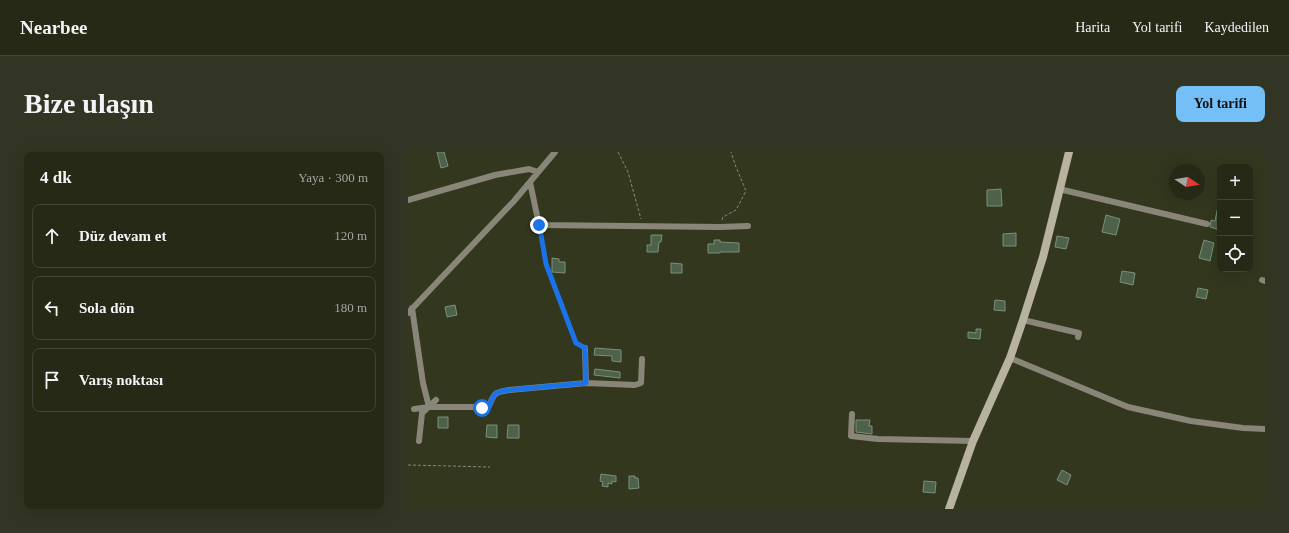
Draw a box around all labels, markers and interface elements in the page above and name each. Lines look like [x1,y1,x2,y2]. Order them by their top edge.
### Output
text: Nearbee [20,17,88,38]
text: Harita [1075,20,1110,35]
text: Yol tarifi [1132,20,1182,35]
text: Kaydedilen [1204,20,1269,35]
button: Yol tarifi [1176,86,1265,122]
text: Bize ulaşın [24,88,154,119]
north arrow [1169,164,1205,200]
map controls [1217,164,1253,272]
button: + [1217,164,1253,200]
text: 4 dk [40,168,72,187]
text: Yaya · 300 m [298,170,368,185]
button: − [1217,200,1253,236]
route end [530,216,548,234]
icon: ahead [41,225,63,247]
text: Düz devam et [79,228,166,244]
text: 120 m [334,228,367,243]
button: locate [1217,236,1253,272]
icon: left [41,297,63,319]
text: Sola dön [79,300,134,316]
text: 180 m [334,300,367,315]
icon: arrive [41,369,63,391]
text: Varış noktası [79,372,163,388]
route start [473,399,491,417]

